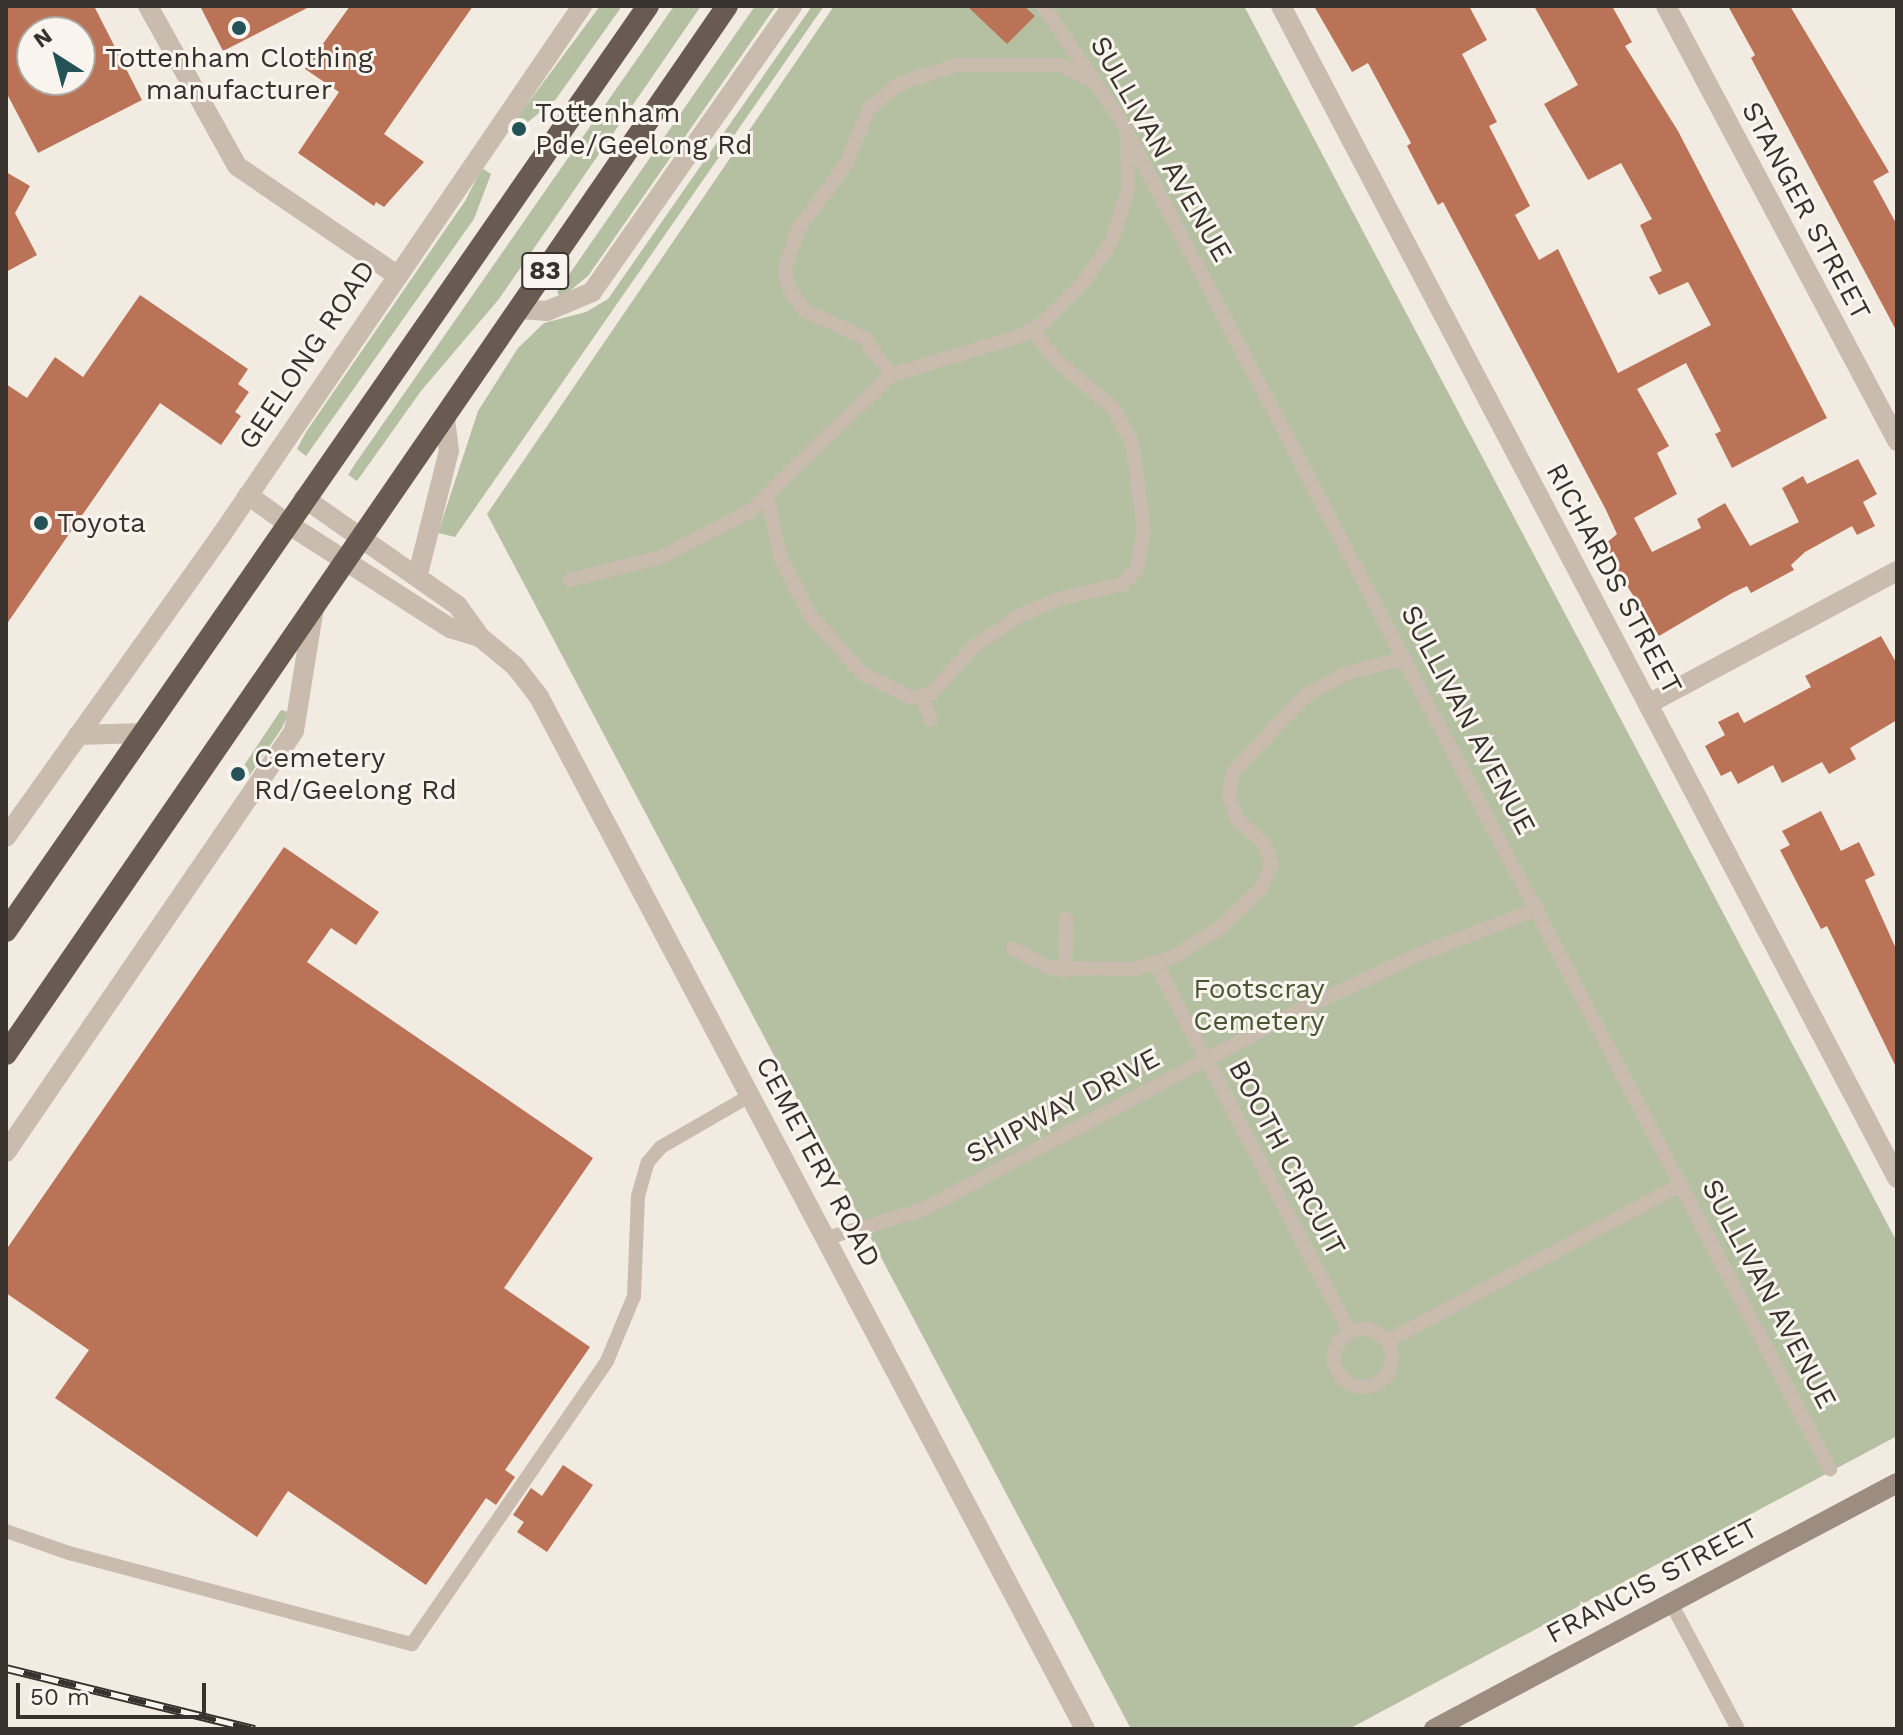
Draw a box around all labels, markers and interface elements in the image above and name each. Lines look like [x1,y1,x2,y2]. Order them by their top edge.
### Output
north arrow [16,16,96,96]
marker: Tottenham Clothing manufacturer [230,19,248,37]
text: N [29,23,57,53]
street label: SULLIVAN AVENUE [1083,30,1239,268]
place label: Tottenham Clothing manufacturer [105,41,373,107]
place label: Tottenham Pde/Geelong Rd [535,96,753,162]
street label: STANGER STREET [1734,96,1878,326]
marker: Tottenham Pde/Geelong Rd [510,120,528,138]
road number: 83 [521,249,569,293]
street label: GEELONG ROAD [231,254,383,456]
street label: RICHARDS STREET [1539,458,1689,700]
place label: Toyota [57,506,146,540]
marker: Toyota [32,514,50,532]
street label: SULLIVAN AVENUE [1393,599,1543,841]
place label: Cemetery Rd/Geelong Rd [254,741,457,807]
marker: Cemetery Rd/Geelong Rd [229,765,247,783]
park label: Footscray Cemetery [1193,972,1325,1038]
street label: SHIPWAY DRIVE [960,1041,1166,1171]
street label: CEMETERY ROAD [748,1051,888,1273]
street label: BOOTH CIRCUIT [1221,1054,1353,1262]
street label: SULLIVAN AVENUE [1694,1173,1844,1415]
street label: FRANCIS STREET [1540,1511,1764,1651]
scale bar [20,1667,210,1717]
text: 50 m [30,1683,90,1711]

